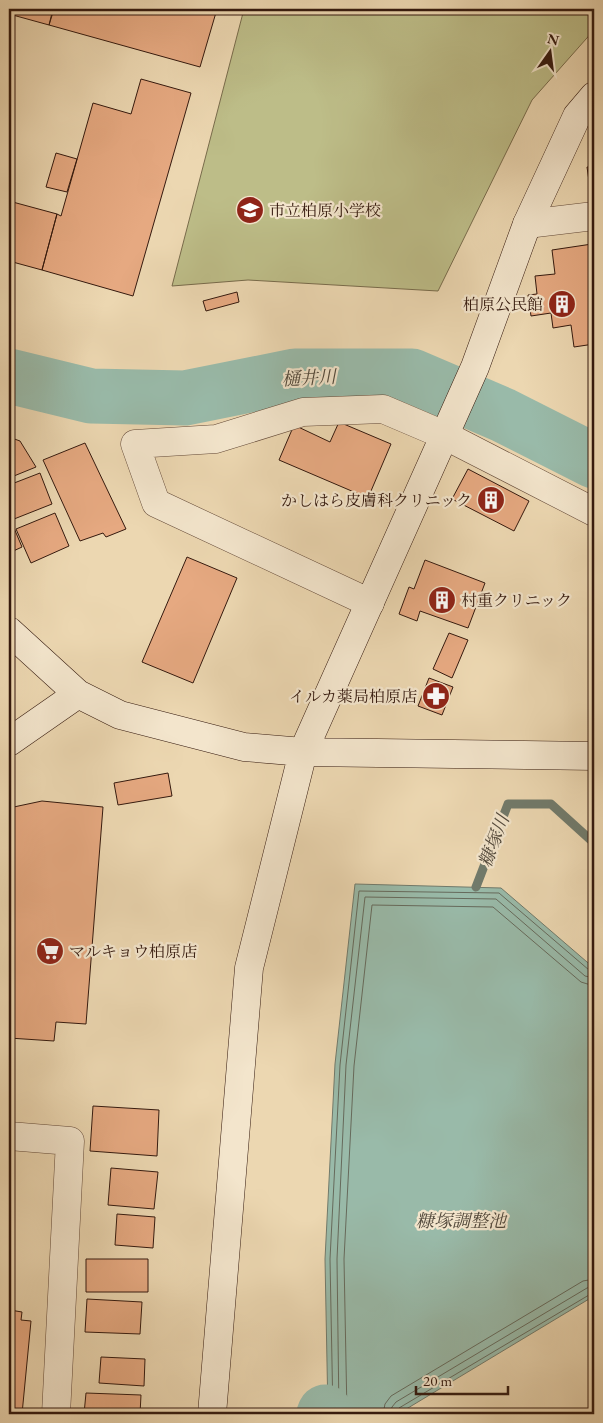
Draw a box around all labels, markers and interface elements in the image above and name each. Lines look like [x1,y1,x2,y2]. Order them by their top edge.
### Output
north arrow [526,28,576,78]
text: N [545,29,561,50]
school or university icon: 市立柏原小学校 [235,195,265,225]
place label: 市立柏原小学校 [269,200,381,221]
building icon: 柏原公民館 [547,289,577,319]
place label: 柏原公民館 [463,294,543,315]
water label: 樋井川 [281,364,339,390]
building icon: かしはら皮膚科クリニック [476,485,506,515]
place label: かしはら皮膚科クリニック [281,490,472,511]
building icon: 村重クリニック [427,585,457,615]
place label: 村重クリニック [461,590,572,611]
pharmacy icon: イルカ薬局柏原店 [421,681,451,711]
place label: イルカ薬局柏原店 [289,686,417,707]
water label: 糠塚川 [473,810,515,870]
supermarket icon: マルキョウ柏原店 [35,936,65,966]
place label: マルキョウ柏原店 [69,941,197,962]
water label: 糠塚調整池 [416,1209,508,1232]
scale bar [416,1363,508,1395]
text: 20 m [423,1371,452,1390]

